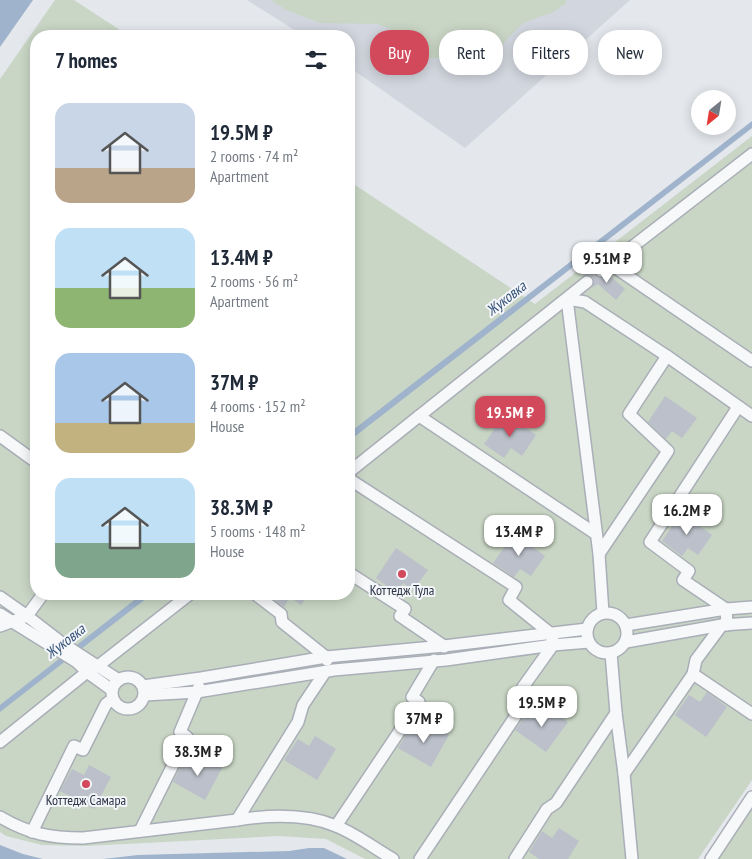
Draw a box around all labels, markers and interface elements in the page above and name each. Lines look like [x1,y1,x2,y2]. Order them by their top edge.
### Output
chip: Buy [370,30,429,75]
chip: Rent [439,30,503,75]
chip: Filters [513,30,588,75]
chip: New [598,30,662,75]
icon: filters [302,46,330,74]
text: 7 homes [55,47,117,74]
north arrow [691,90,736,135]
map controls [691,90,736,135]
text: 19.5M ₽ [210,119,273,146]
icon: home [95,123,155,183]
text: 2 rooms · 74 m² [210,146,298,166]
text: Apartment [210,166,269,186]
pin: 9.51M ₽ [561,242,653,284]
text: 13.4M ₽ [210,244,273,271]
icon: home [95,248,155,308]
text: 9.51M ₽ [583,248,631,268]
text: 2 rooms · 56 m² [210,271,298,291]
water label: Жуковка [481,276,531,320]
text: Apartment [210,291,269,311]
text: 37M ₽ [210,369,258,396]
icon: home [95,373,155,433]
text: 4 rooms · 152 m² [210,396,306,416]
pin: 19.5M ₽ [464,396,556,438]
text: 19.5M ₽ [486,402,534,422]
text: House [210,416,244,436]
text: 38.3M ₽ [210,494,273,521]
pin: 16.2M ₽ [641,494,733,536]
icon: home [95,498,155,558]
text: 16.2M ₽ [663,500,711,520]
pin: 13.4M ₽ [473,514,565,557]
text: 5 rooms · 148 m² [210,521,306,541]
text: 13.4M ₽ [495,521,543,541]
text: House [210,541,244,561]
marker: Коттедж Тула [396,568,408,580]
place label: Коттедж Тула [370,581,434,599]
water label: Жуковка [40,619,90,663]
pin: 19.5M ₽ [496,686,588,728]
text: 19.5M ₽ [518,692,566,712]
pin: 37M ₽ [389,702,459,744]
text: 37M ₽ [406,708,442,728]
pin: 38.3M ₽ [152,734,244,777]
text: 38.3M ₽ [174,741,222,761]
marker: Коттедж Самара [80,778,92,790]
place label: Коттедж Самара [46,791,126,809]

